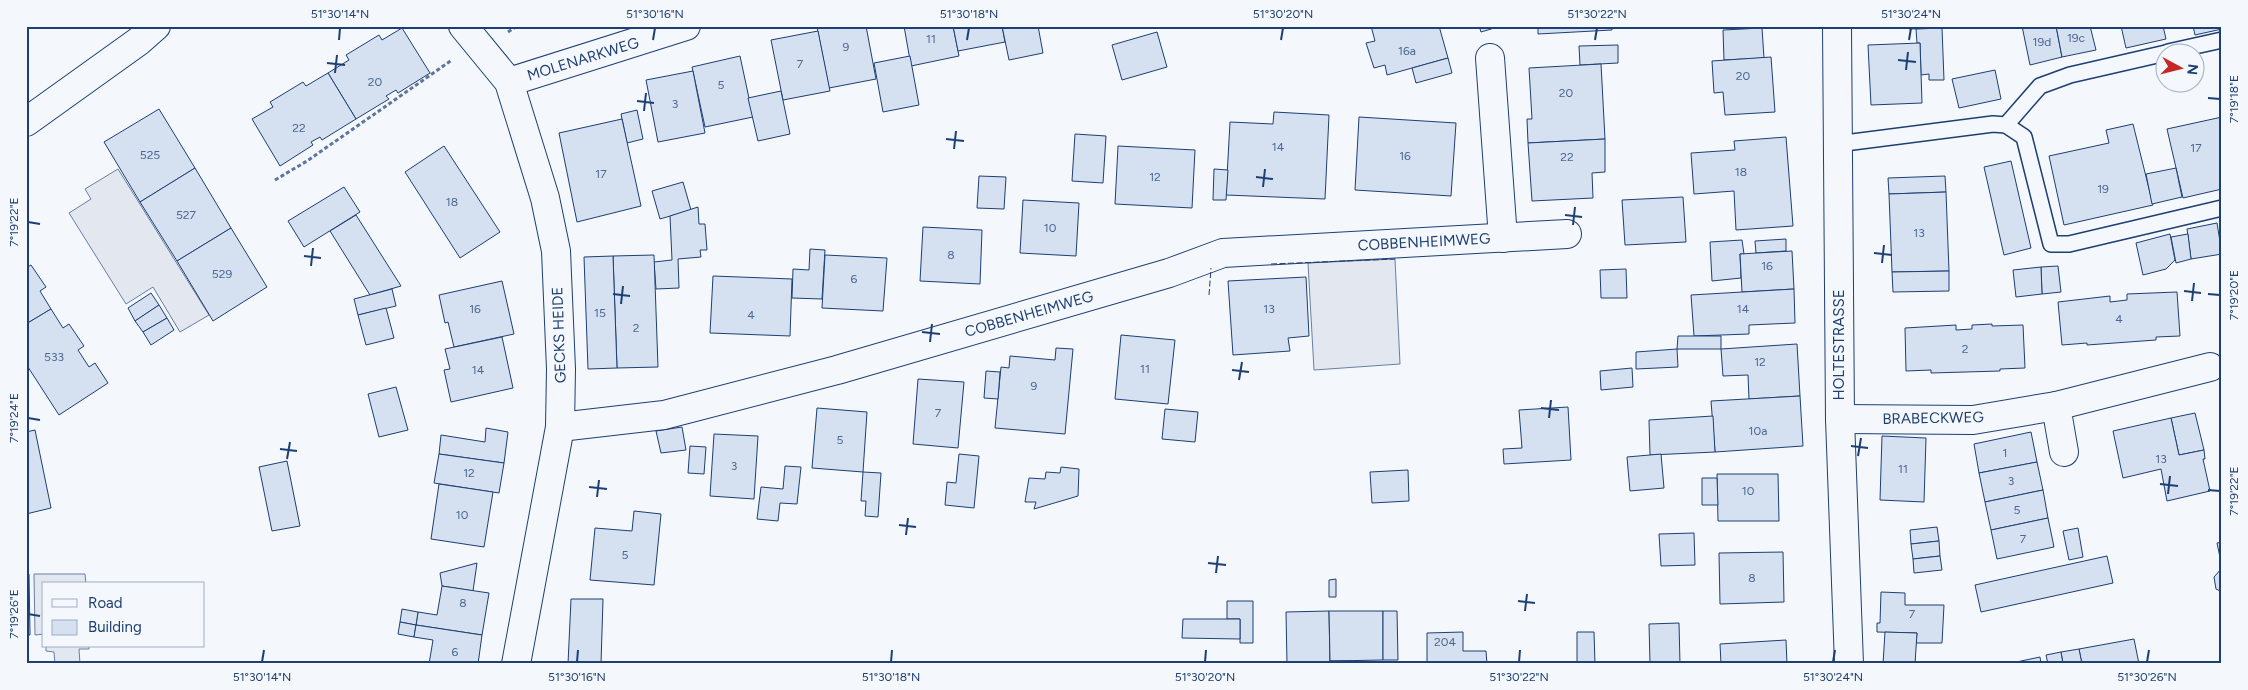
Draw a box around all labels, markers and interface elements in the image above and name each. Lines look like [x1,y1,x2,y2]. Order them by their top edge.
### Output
text: 51°30'14"N [311,7,369,21]
text: 51°30'16"N [626,7,684,21]
text: 51°30'18"N [940,7,998,21]
text: 51°30'20"N [1253,7,1313,21]
text: 51°30'22"N [1567,7,1627,21]
text: 51°30'24"N [1881,7,1941,21]
house number: 19c [2067,31,2086,45]
house number: 11 [926,32,936,46]
street label: MOLENARKWEG [525,33,641,85]
house number: 19d [2033,35,2051,49]
house number: 9 [843,40,850,54]
north arrow [2156,42,2206,92]
house number: 16a [1398,44,1416,58]
house number: 7 [797,57,804,71]
text: N [2183,63,2202,76]
house number: 20 [1736,69,1751,83]
house number: 20 [368,75,383,89]
text: 7°19'18"E [2227,75,2241,123]
house number: 5 [718,78,725,92]
house number: 20 [1559,86,1574,100]
house number: 3 [672,97,678,111]
house number: 22 [292,121,306,135]
house number: 14 [1272,140,1285,154]
house number: 17 [2190,141,2202,155]
house number: 525 [140,148,160,162]
house number: 16 [1399,149,1411,163]
house number: 22 [1560,150,1574,164]
house number: 18 [1735,165,1747,179]
house number: 17 [595,167,607,181]
house number: 12 [1149,170,1161,184]
house number: 19 [2097,182,2109,196]
house number: 18 [446,195,458,209]
text: 7°19'22"E [7,197,21,247]
house number: 527 [176,208,197,222]
house number: 10 [1044,221,1057,235]
house number: 13 [1913,226,1925,240]
street label: COBBENHEIMWEG [1357,230,1491,254]
house number: 8 [947,248,955,262]
house number: 16 [1761,259,1773,273]
house number: 529 [212,267,232,281]
text: 7°19'20"E [2227,270,2241,320]
house number: 6 [851,272,858,286]
street label: GECKS HEIDE [548,286,570,384]
street label: COBBENHEIMWEG [963,287,1095,341]
street label: HOLTESTRASSE [1830,289,1848,401]
house number: 16 [469,302,481,316]
house number: 13 [1263,302,1275,316]
house number: 14 [1737,302,1750,316]
house number: 15 [594,306,606,320]
house number: 4 [747,308,755,322]
house number: 4 [2115,312,2123,326]
house number: 2 [633,321,639,335]
house number: 2 [1962,342,1968,356]
house number: 533 [44,350,64,364]
house number: 12 [1754,355,1766,369]
house number: 11 [1140,362,1150,376]
house number: 14 [472,363,485,377]
house number: 9 [1031,379,1038,393]
text: 7°19'24"E [7,393,21,443]
house number: 7 [935,406,942,420]
street label: BRABECKWEG [1882,408,1984,428]
house number: 10a [1749,424,1767,438]
house number: 5 [837,433,844,447]
house number: 1 [2003,446,2007,460]
house number: 13 [2155,452,2167,466]
house number: 3 [731,459,737,473]
house number: 11 [1898,462,1908,476]
house number: 12 [463,466,475,480]
text: 7°19'22"E [2227,466,2241,516]
house number: 3 [2008,474,2014,488]
house number: 10 [1742,484,1755,498]
house number: 5 [2014,503,2021,517]
house number: 10 [456,508,469,522]
house number: 7 [2020,532,2027,546]
house number: 5 [622,548,629,562]
house number: 8 [1748,571,1756,585]
legend [42,582,205,648]
text: 7°19'26"E [7,589,21,639]
text: Road [88,594,123,612]
house number: 8 [459,596,467,610]
house number: 7 [1909,607,1916,621]
text: Building [88,618,142,636]
house number: 204 [1434,635,1456,649]
house number: 6 [452,645,459,659]
text: 51°30'14"N [233,670,291,684]
text: 51°30'16"N [548,670,606,684]
text: 51°30'18"N [862,670,920,684]
text: 51°30'20"N [1175,670,1235,684]
text: 51°30'22"N [1489,670,1549,684]
text: 51°30'24"N [1803,670,1863,684]
text: 51°30'26"N [2117,670,2177,684]

